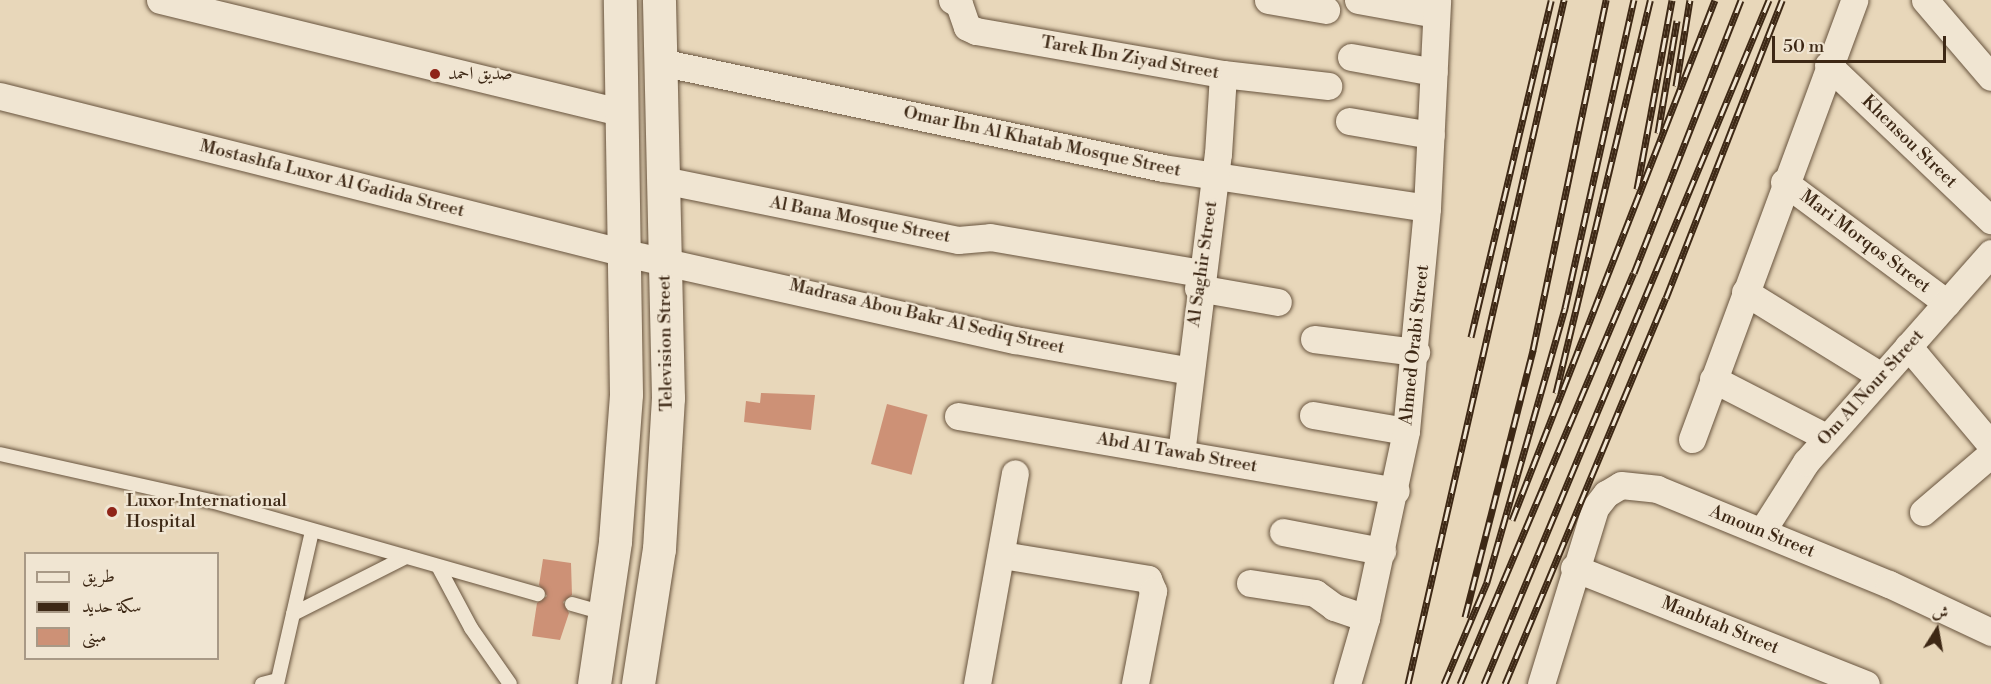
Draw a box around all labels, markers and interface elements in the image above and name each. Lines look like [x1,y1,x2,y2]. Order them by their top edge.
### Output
scale bar [1775,24,1949,62]
street label: Tarek Ibn Ziyad Street [1039,32,1221,84]
text: 50 m [1783,35,1824,58]
place label: صديق احمد [448,63,513,85]
marker: صديق احمد [426,65,444,83]
street label: Khensou Street [1857,91,1961,193]
street label: Omar Ibn Al Khatab Mosque Street [901,102,1183,182]
street label: Mostashfa Luxor Al Gadida Street [197,136,467,222]
street label: Mari Morqos Street [1796,186,1934,298]
street label: Al Bana Mosque Street [768,192,952,248]
street label: Al Saghir Street [1183,200,1223,328]
street label: Ahmed Orabi Street [1396,264,1434,426]
street label: Television Street [654,275,678,411]
street label: Madrasa Abou Bakr Al Sediq Street [787,275,1067,359]
street label: Om Al Nour Street [1813,325,1929,451]
street label: Abd Al Tawab Street [1095,428,1259,478]
place label: Luxor International Hospital [126,491,287,534]
street label: Amoun Street [1706,501,1818,563]
marker: Luxor International Hospital [103,503,121,521]
legend [24,552,219,660]
text: طريق [82,565,115,588]
street label: Manbtah Street [1658,593,1782,659]
text: سكة حديد [82,595,141,618]
north arrow [1907,600,1967,660]
text: ش [1931,601,1950,624]
text: مبنى [82,625,107,648]

